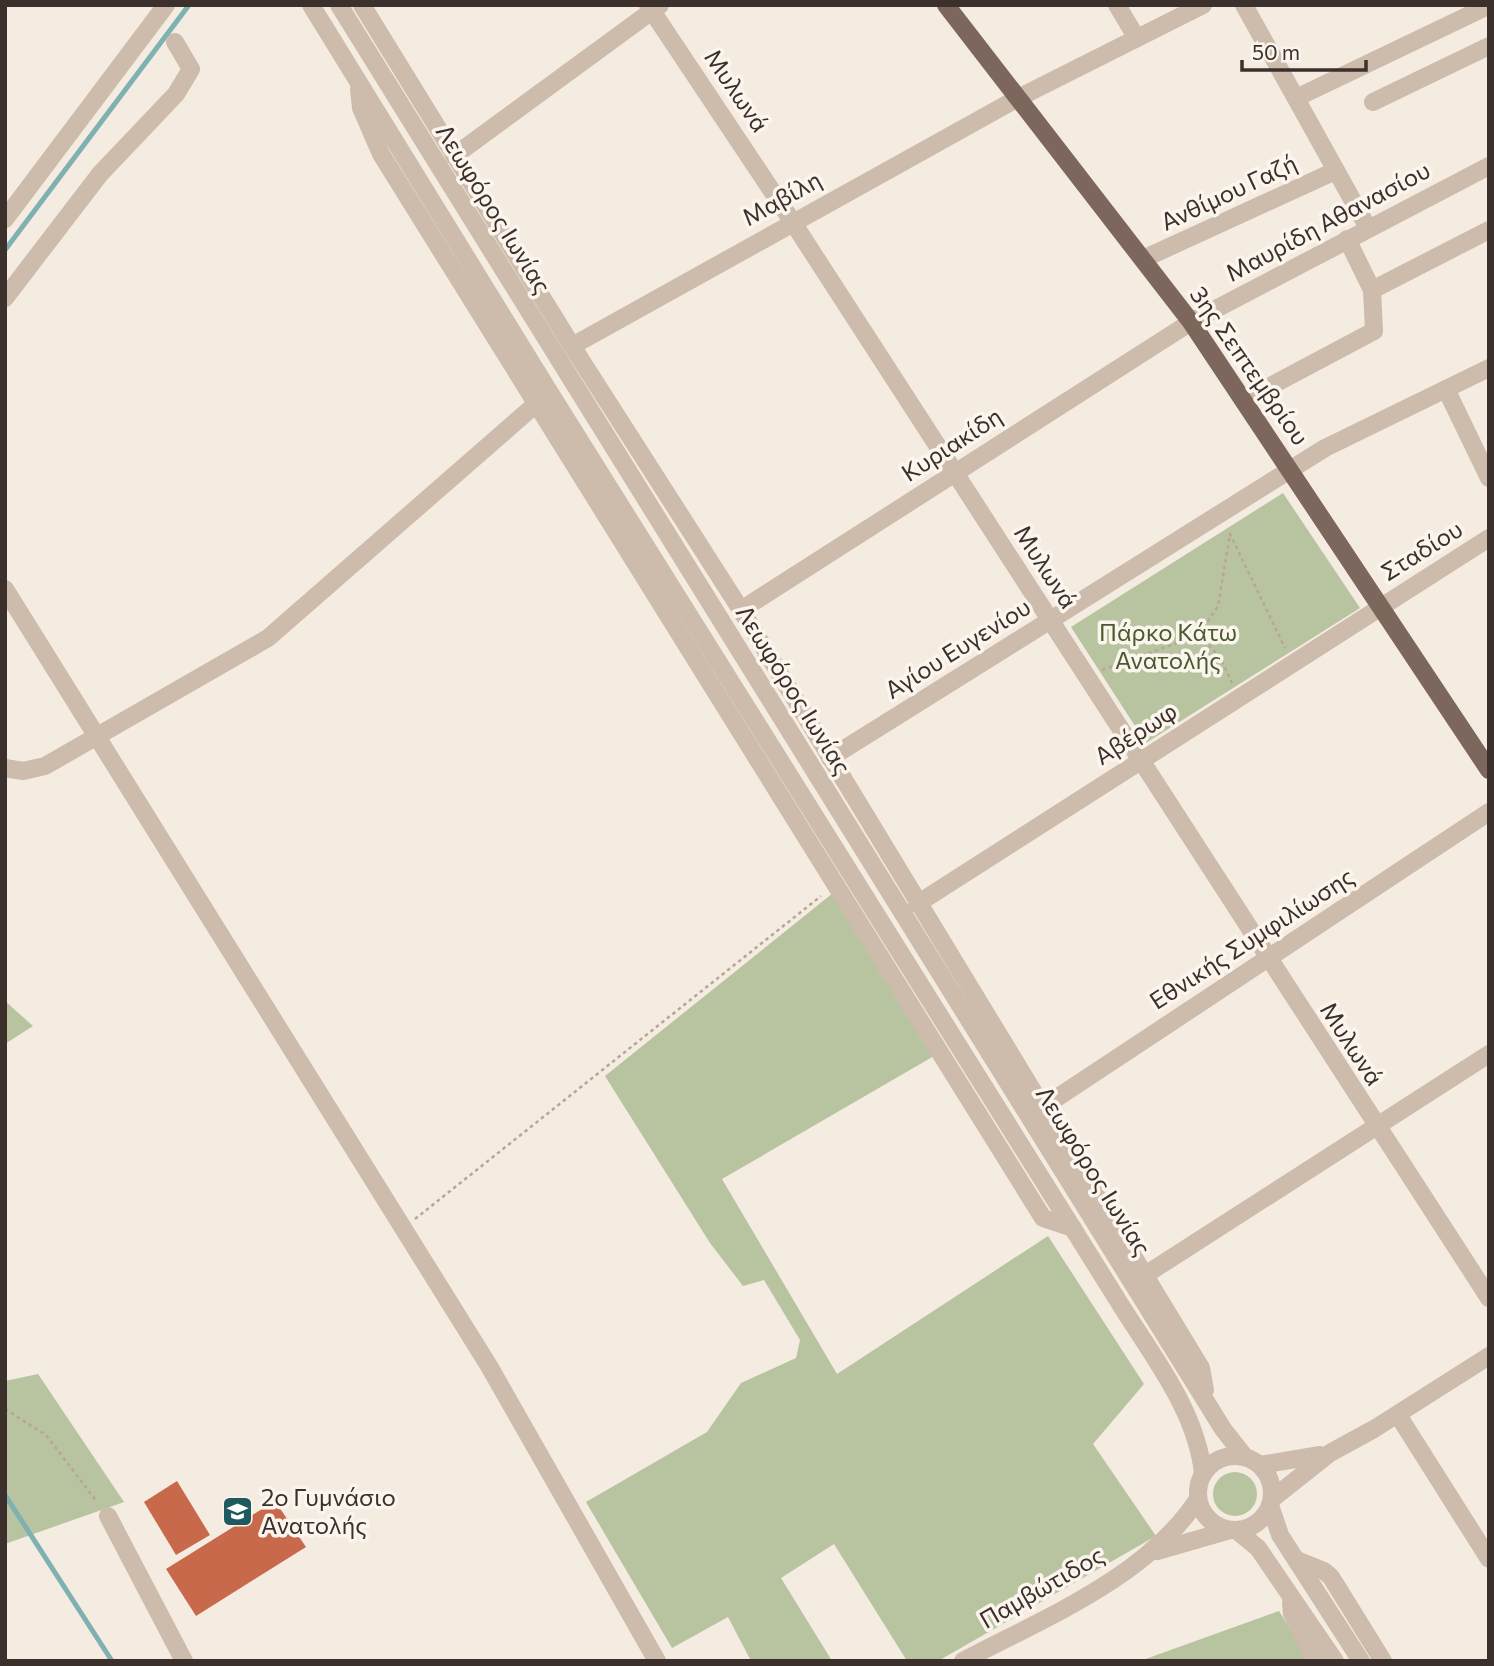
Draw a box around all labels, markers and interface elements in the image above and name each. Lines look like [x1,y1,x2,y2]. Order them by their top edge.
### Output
scale bar [1242,28,1366,72]
text: 50 m [1252,39,1300,64]
street label: Μυλωνά [699,43,775,137]
street label: Λεωφόρος Ιωνίας [431,118,558,298]
street label: Ανθίμου Γαζή [1156,147,1301,236]
street label: Μαυρίδη Αθανασίου [1220,155,1434,287]
street label: Μαβίλη [737,164,826,231]
street label: 3ης Σεπτεμβρίου [1185,280,1316,450]
street label: Κυριακίδη [896,401,1007,487]
street label: Σταδίου [1375,513,1467,586]
street label: Μυλωνά [1009,519,1084,613]
street label: Αγίου Ευγενίου [879,591,1035,704]
street label: Λεωφόρος Ιωνίας [731,599,858,779]
park label: Πάρκο Κάτω Ανατολής [1099,617,1237,674]
street label: Αβέρωφ [1088,695,1182,770]
street label: Εθνικής Συμφιλίωσης [1144,861,1359,1015]
street label: Μυλωνά [1315,996,1390,1090]
street label: Λεωφόρος Ιωνίας [1031,1080,1158,1260]
place label: 2ο Γυμνάσιο Ανατολής [261,1482,396,1539]
school or university icon: 2ο Γυμνάσιο Ανατολής [221,1495,255,1529]
street label: Παμβώτιδος [974,1540,1108,1634]

